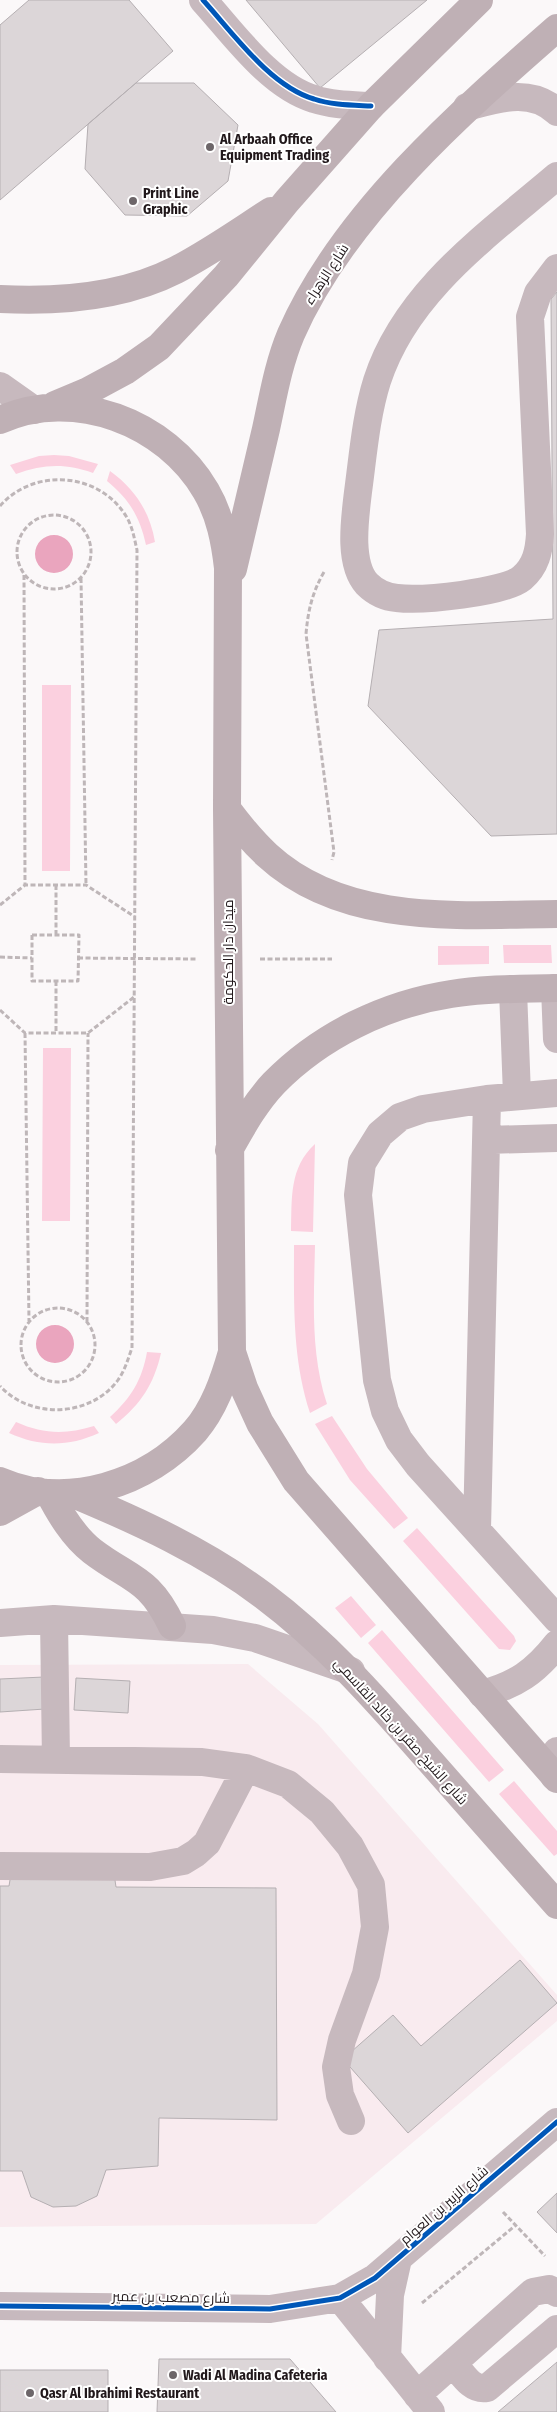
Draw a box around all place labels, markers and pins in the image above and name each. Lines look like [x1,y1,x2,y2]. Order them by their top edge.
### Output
place label: Al Arbaah Office Equipment Trading [219,131,329,164]
marker: Al Arbaah Office Equipment Trading [204,141,216,153]
place label: Print Line Graphic [143,185,199,218]
marker: Print Line Graphic [127,195,139,207]
place label: Wadi Al Madina Cafeteria [183,2367,328,2384]
marker: Wadi Al Madina Cafeteria [167,2369,179,2381]
place label: Qasr Al Ibrahimi Restaurant [40,2385,200,2402]
marker: Qasr Al Ibrahimi Restaurant [24,2387,36,2399]

